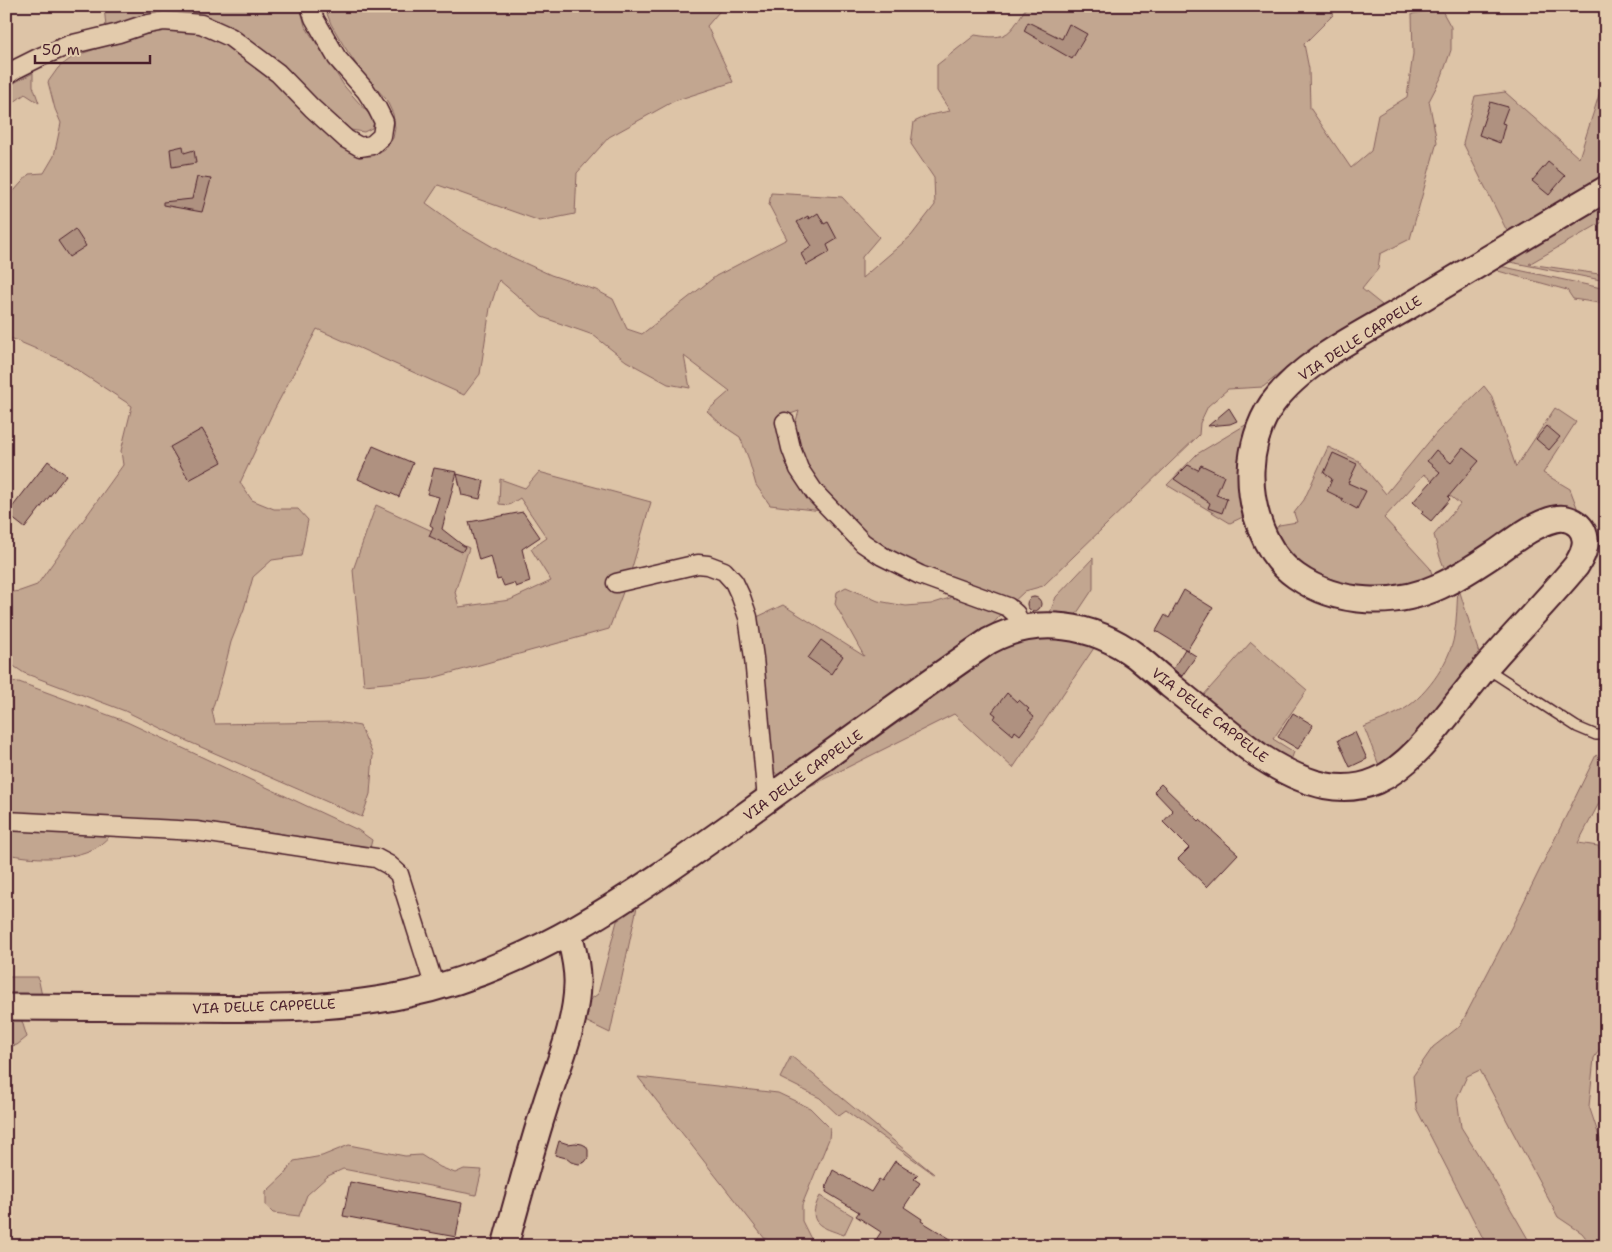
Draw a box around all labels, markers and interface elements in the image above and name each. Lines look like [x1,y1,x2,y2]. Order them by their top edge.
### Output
scale bar [35,32,150,64]
text: 50 m [42,40,80,60]
street label: VIA DELLE CAPPELLE [1295,291,1425,385]
street label: VIA DELLE CAPPELLE [1148,664,1272,766]
street label: VIA DELLE CAPPELLE [740,725,866,824]
street label: VIA DELLE CAPPELLE [192,994,336,1017]

